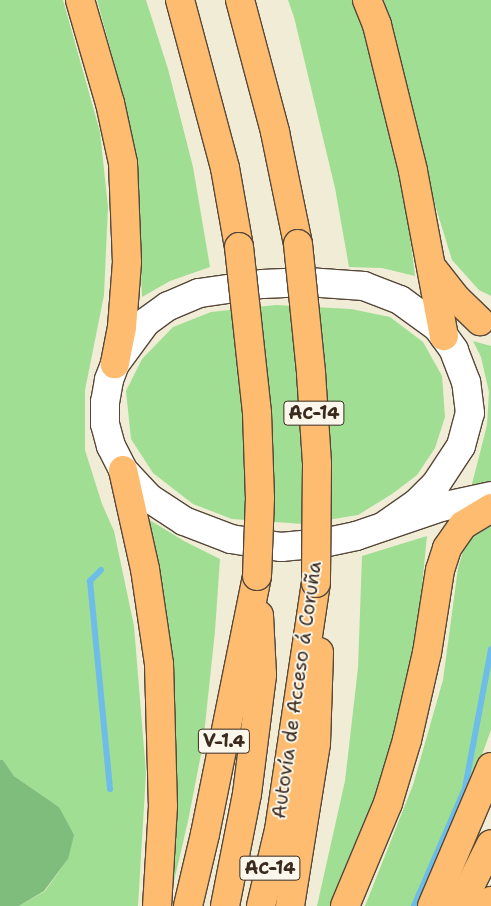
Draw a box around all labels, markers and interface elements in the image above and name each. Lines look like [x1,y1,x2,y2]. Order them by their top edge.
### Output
road number: AC-14 [283,398,345,428]
street label: Autovía de Acceso á Coruña [268,560,326,820]
road number: V-1.4 [198,726,250,756]
road number: AC-14 [239,852,301,884]

